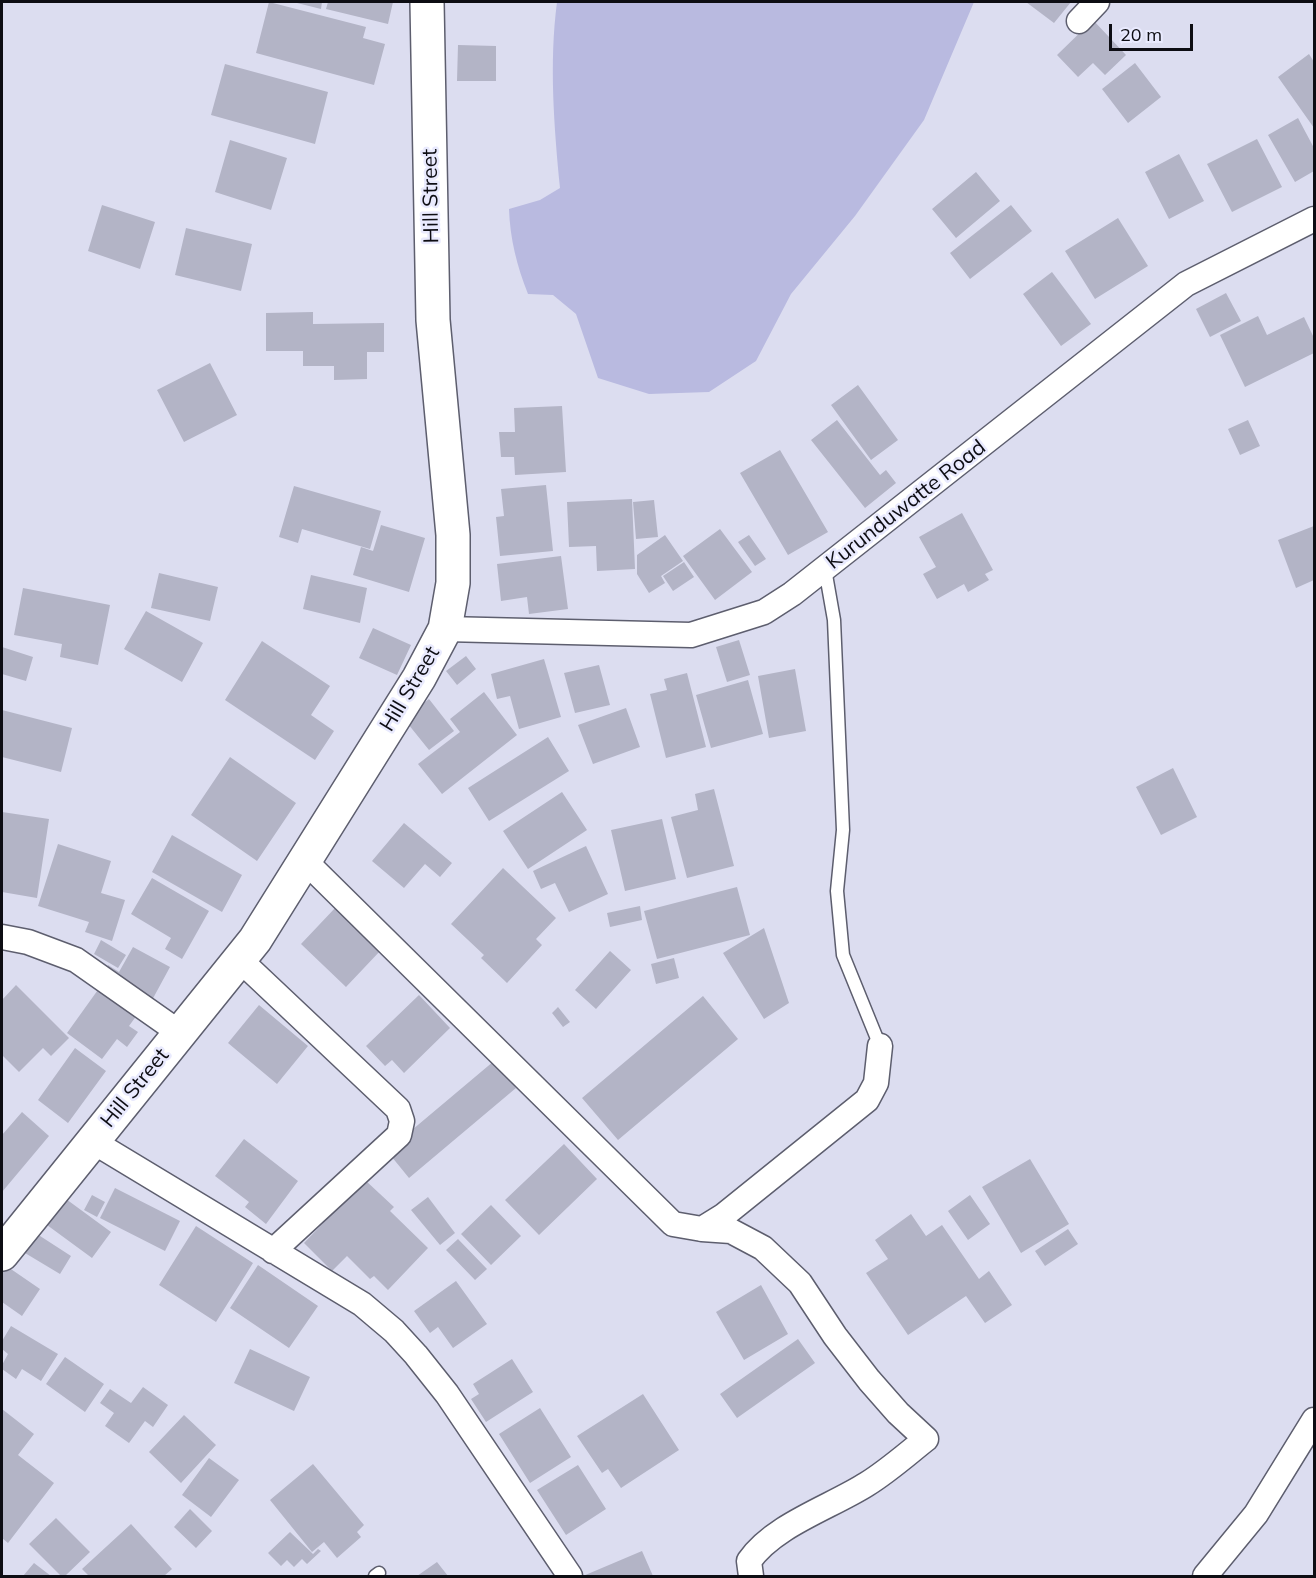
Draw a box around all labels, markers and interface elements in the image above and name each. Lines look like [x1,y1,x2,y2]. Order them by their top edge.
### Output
scale bar [1112,12,1196,50]
text: 20 m [1120,23,1162,46]
street label: Hill Street [418,148,444,244]
street label: Kurunduwatte Road [821,435,991,575]
street label: Hill Street [375,642,445,736]
street label: Hill Street [95,1043,175,1133]

